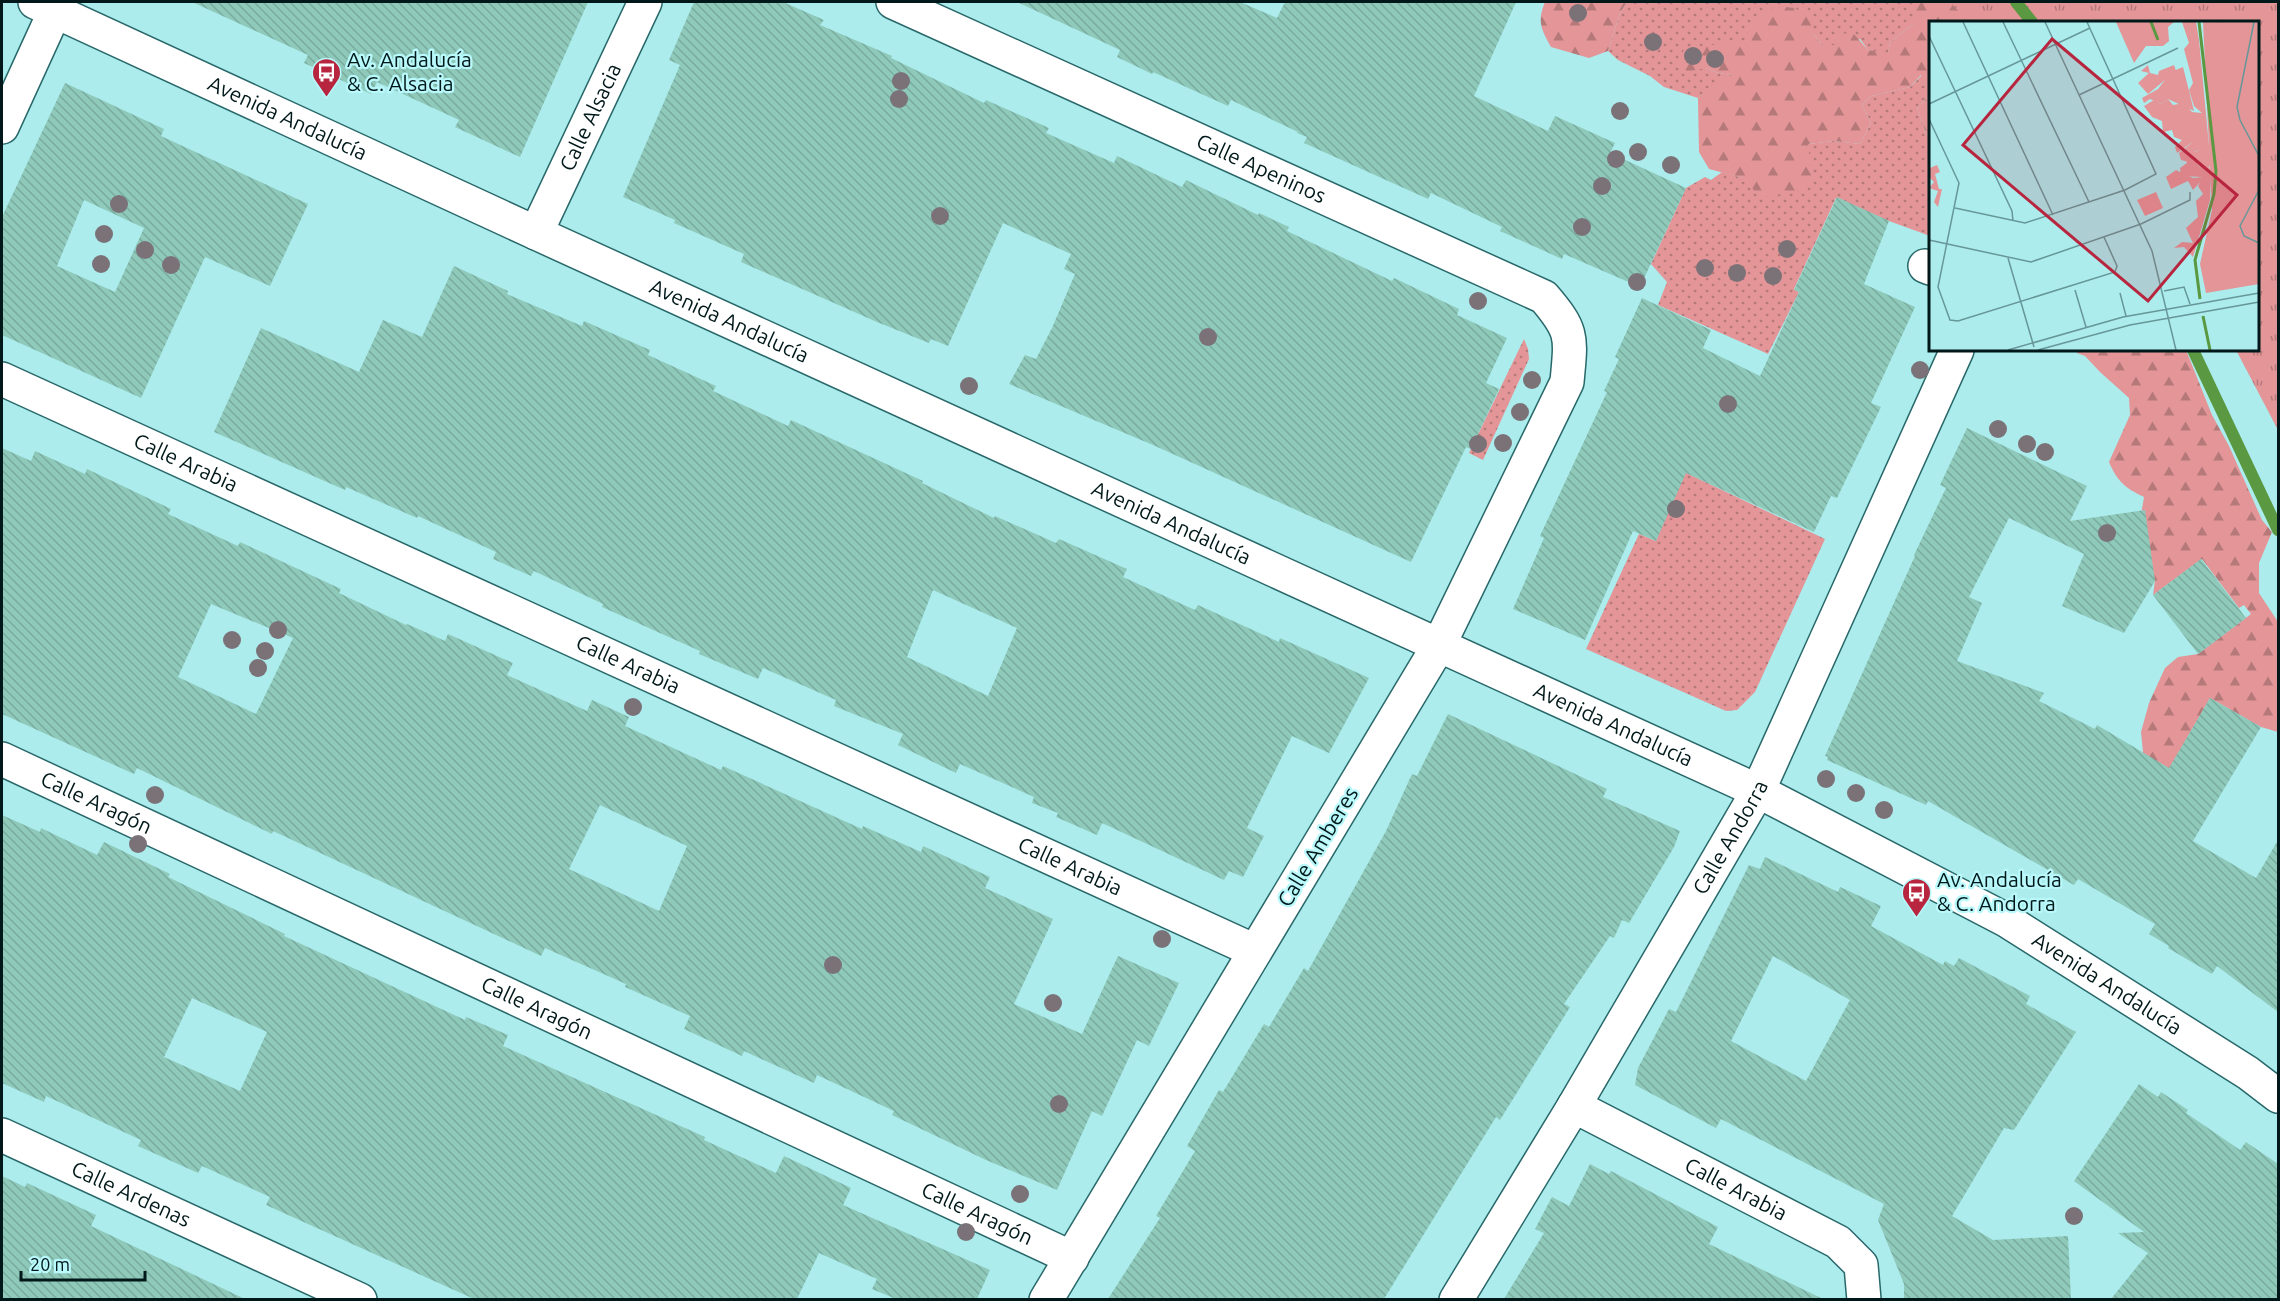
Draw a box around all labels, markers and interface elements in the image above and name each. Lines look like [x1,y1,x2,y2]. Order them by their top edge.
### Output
inset map [1929,21,2259,351]
place label: Av. Andalucía & C. Alsacia [347,47,472,95]
bus stop icon: Av. Andalucía & C. Alsacia [310,56,342,98]
street label: Calle Alsacia [554,59,625,174]
street label: Avenida Andalucía [205,71,371,164]
street label: Calle Apeninos [1193,128,1330,208]
street label: Avenida Andalucía [646,274,813,367]
street label: Calle Arabia [130,428,242,496]
street label: Avenida Andalucía [1088,475,1255,569]
street label: Calle Arabia [572,630,684,698]
street label: Avenida Andalucía [1530,677,1697,771]
street label: Calle Aragón [37,766,156,838]
street label: Calle Andorra [1687,776,1772,898]
street label: Calle Amberes [1272,782,1362,911]
street label: Calle Arabia [1015,832,1126,900]
place label: Av. Andalucía & C. Andorra [1937,867,2062,915]
bus stop icon: Av. Andalucía & C. Andorra [1900,876,1932,918]
street label: Avenida Andalucía [2028,927,2187,1039]
street label: Calle Aragón [478,971,597,1044]
street label: Calle Arabia [1681,1152,1791,1225]
street label: Calle Ardenas [68,1156,195,1231]
street label: Calle Aragón [918,1177,1037,1249]
scale bar [21,1244,146,1282]
text: 20 m [30,1254,70,1274]

